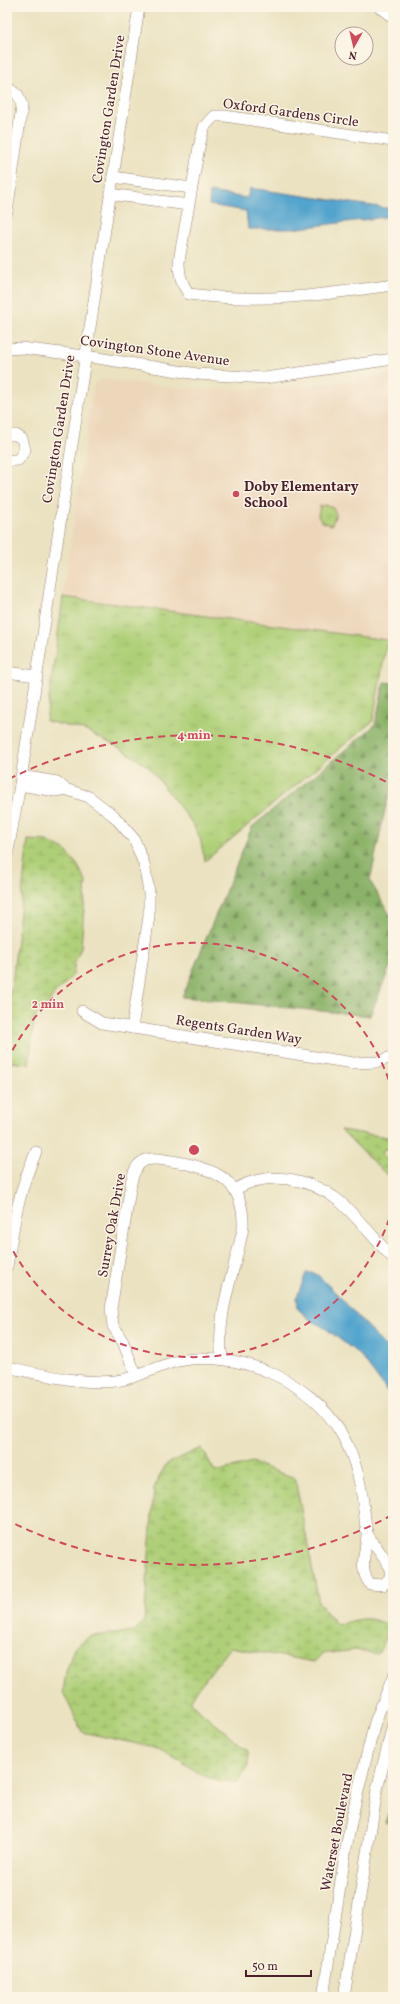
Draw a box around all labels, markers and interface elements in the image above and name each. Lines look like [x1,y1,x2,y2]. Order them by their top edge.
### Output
north arrow [334,26,374,66]
street label: Covington Garden Drive [88,33,131,185]
text: N [348,46,358,62]
street label: Oxford Gardens Circle [222,95,360,132]
street label: Covington Stone Avenue [79,332,231,371]
street label: Covington Garden Drive [38,353,81,505]
place label: Doby Elementary School [244,478,359,513]
marker: Doby Elementary School [231,489,241,499]
text: 4 min [177,728,211,744]
text: 2 min [32,997,64,1013]
street label: Regents Garden Way [174,1011,304,1050]
centre of rings [187,1143,201,1157]
street label: Surrey Oak Drive [94,1171,131,1279]
street label: Waterset Boulevard [317,1771,358,1893]
scale bar [246,1952,311,1978]
text: 50 m [252,1959,278,1975]

